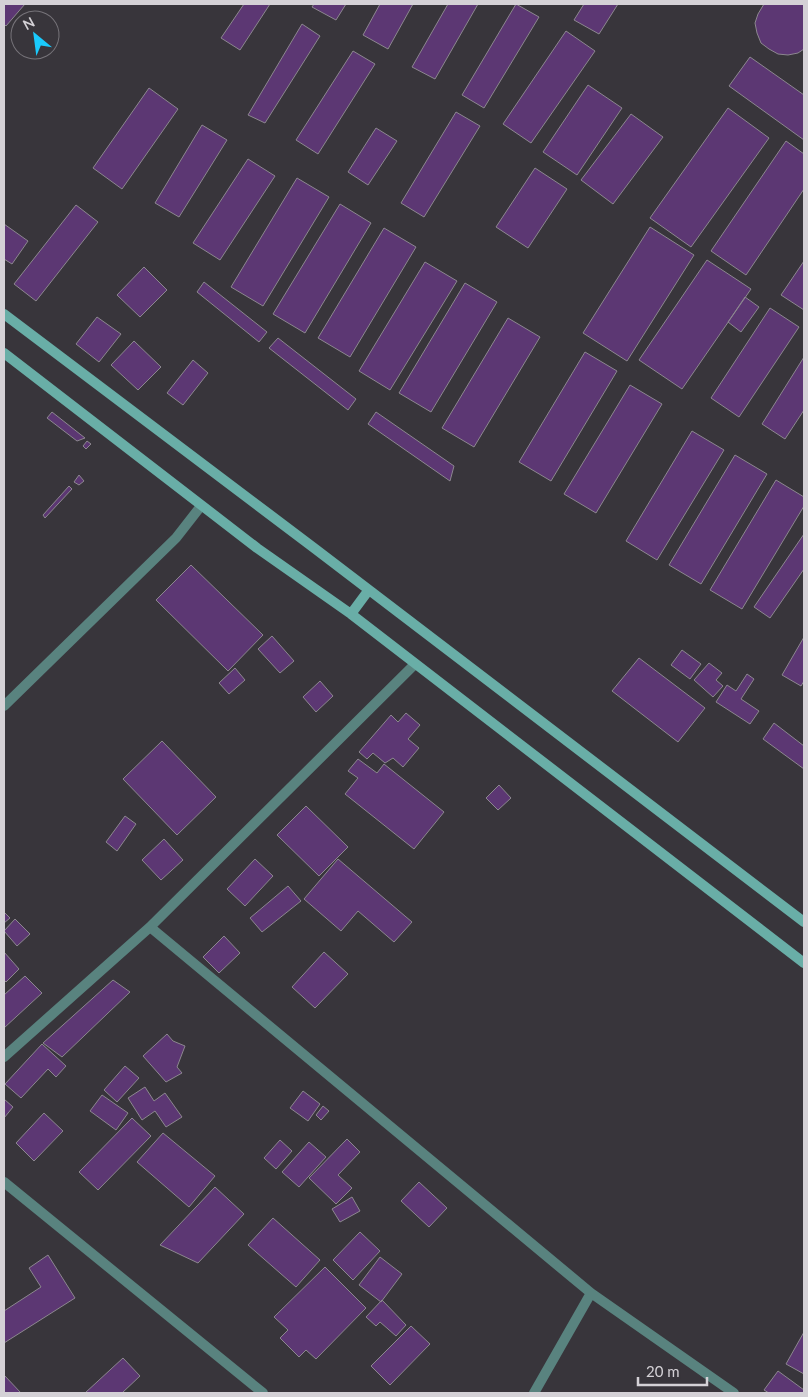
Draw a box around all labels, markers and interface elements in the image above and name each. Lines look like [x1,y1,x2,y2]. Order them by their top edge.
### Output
north arrow [10,10,60,60]
text: N [20,13,37,33]
scale bar [638,1354,707,1386]
text: 20 m [646,1362,680,1380]

